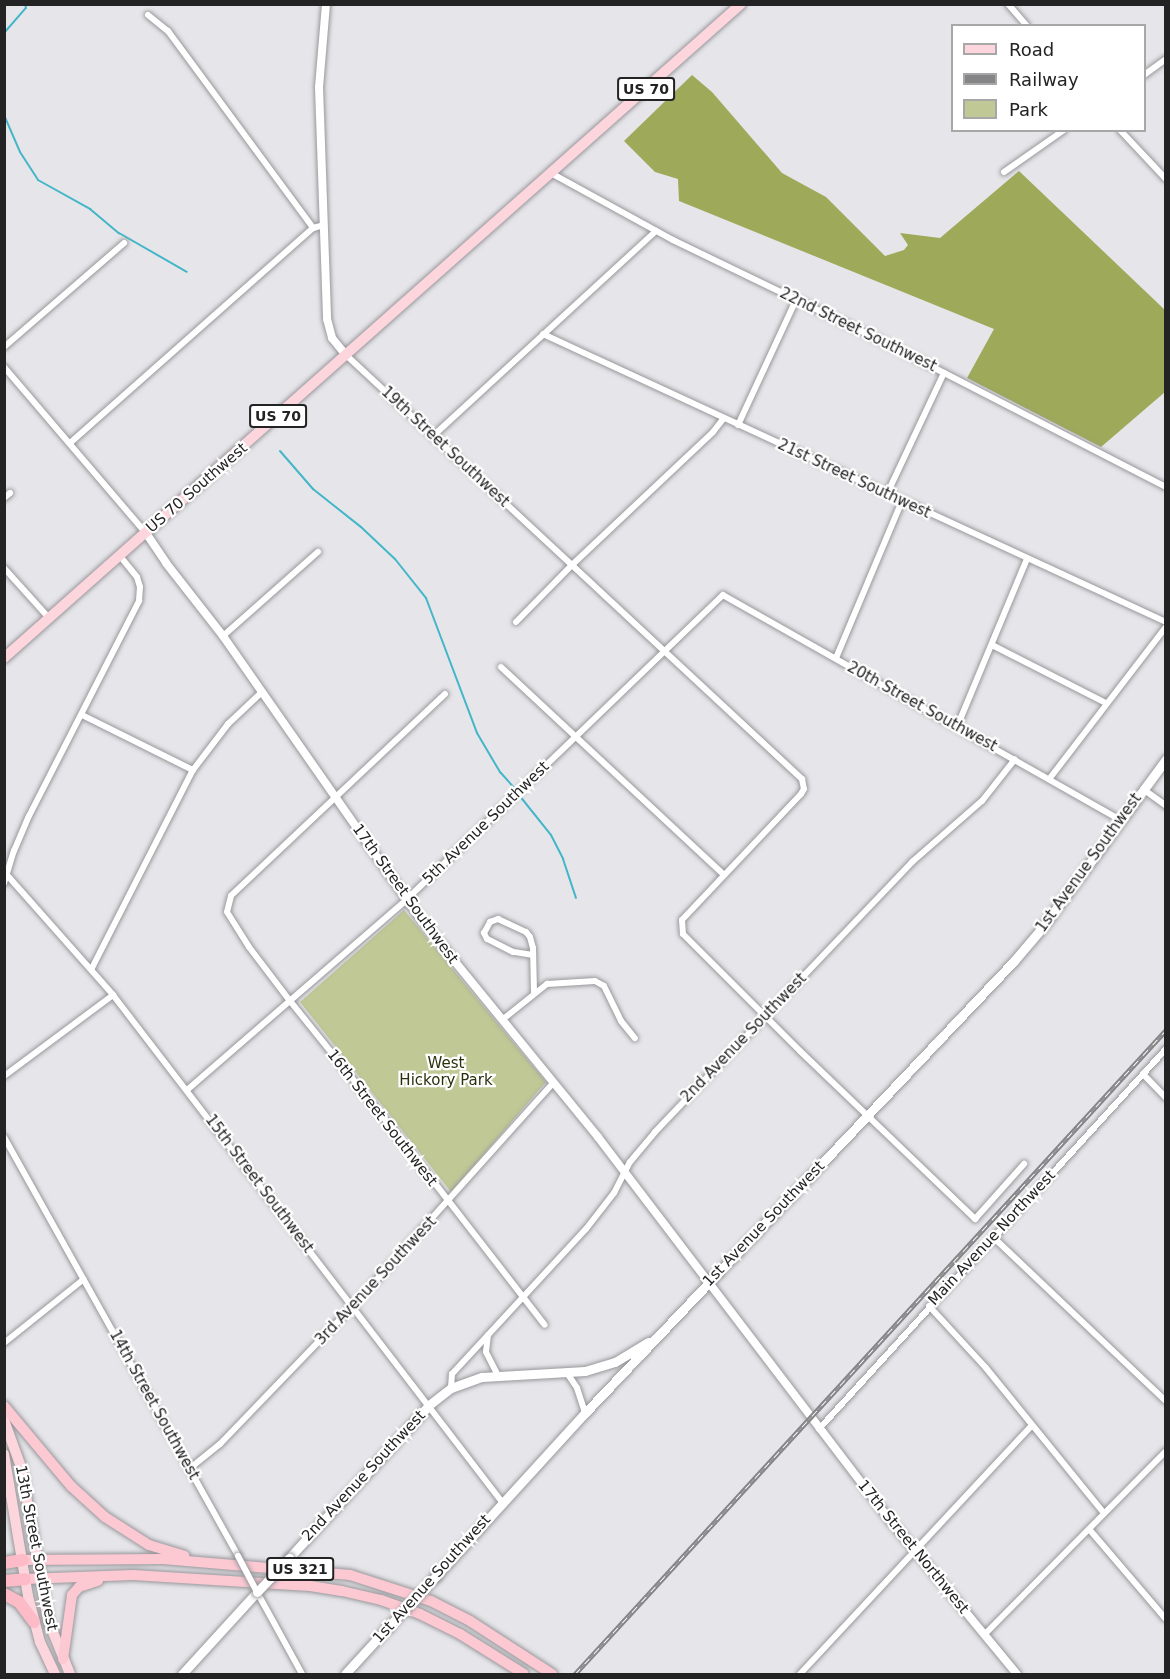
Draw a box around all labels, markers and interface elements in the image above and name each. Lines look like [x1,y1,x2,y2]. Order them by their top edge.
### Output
legend [951,24,1146,132]
text: Road [1009,39,1054,60]
text: Railway [1009,69,1079,90]
road number: US 70 [616,78,676,100]
text: Park [1009,99,1048,120]
street label: 22nd Street Southwest [777,284,939,376]
street label: 19th Street Southwest [377,383,513,511]
road number: US 70 [248,405,308,427]
street label: 21st Street Southwest [775,436,933,522]
street label: US 70 Southwest [143,439,251,537]
street label: 20th Street Southwest [844,658,1000,756]
street label: 5th Avenue Southwest [419,758,553,888]
street label: 1st Avenue Southwest [1033,790,1145,936]
street label: 17th Street Southwest [348,821,462,967]
street label: 2nd Avenue Southwest [678,970,810,1106]
street label: 16th Street Southwest [323,1046,441,1190]
park label: West Hickory Park [399,1054,493,1089]
street label: 15th Street Southwest [201,1111,317,1257]
street label: 1st Avenue Southwest [699,1158,829,1290]
street label: Main Avenue Northwest [925,1167,1059,1309]
street label: 3rd Avenue Southwest [312,1213,440,1349]
street label: 14th Street Southwest [105,1327,203,1483]
street label: 2nd Avenue Southwest [299,1407,429,1545]
street label: 13th Street Southwest [11,1464,61,1632]
street label: 17th Street Northwest [854,1477,972,1617]
street label: 1st Avenue Southwest [369,1511,495,1647]
road number: US 321 [266,1558,334,1580]

